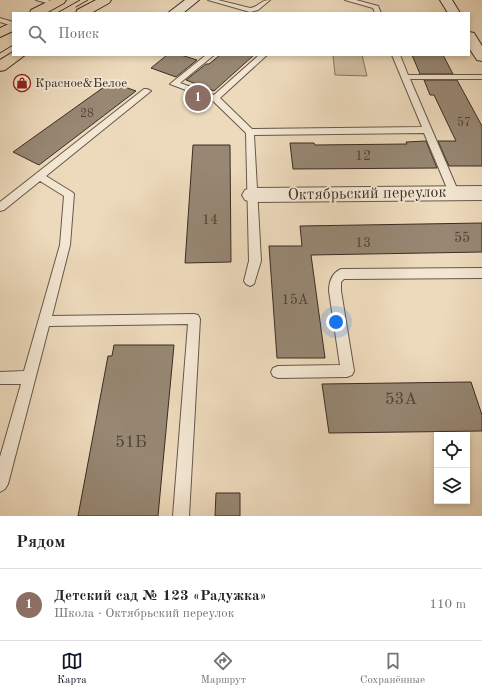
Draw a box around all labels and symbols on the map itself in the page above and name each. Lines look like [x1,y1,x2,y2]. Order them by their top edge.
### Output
shop icon: Красное&Белое [12,73,32,93]
place label: Красное&Белое [35,77,127,90]
pin: 1 [185,83,211,113]
house number: 28 [80,108,94,120]
house number: 57 [457,116,471,129]
house number: 12 [355,149,371,163]
street label: Октябрьский переулок [287,185,447,203]
house number: 14 [202,213,218,227]
house number: 55 [454,231,470,245]
house number: 13 [355,236,371,250]
house number: 15А [282,293,309,307]
your location [326,312,346,332]
house number: 53А [385,391,417,408]
house number: 51Б [115,434,147,451]

